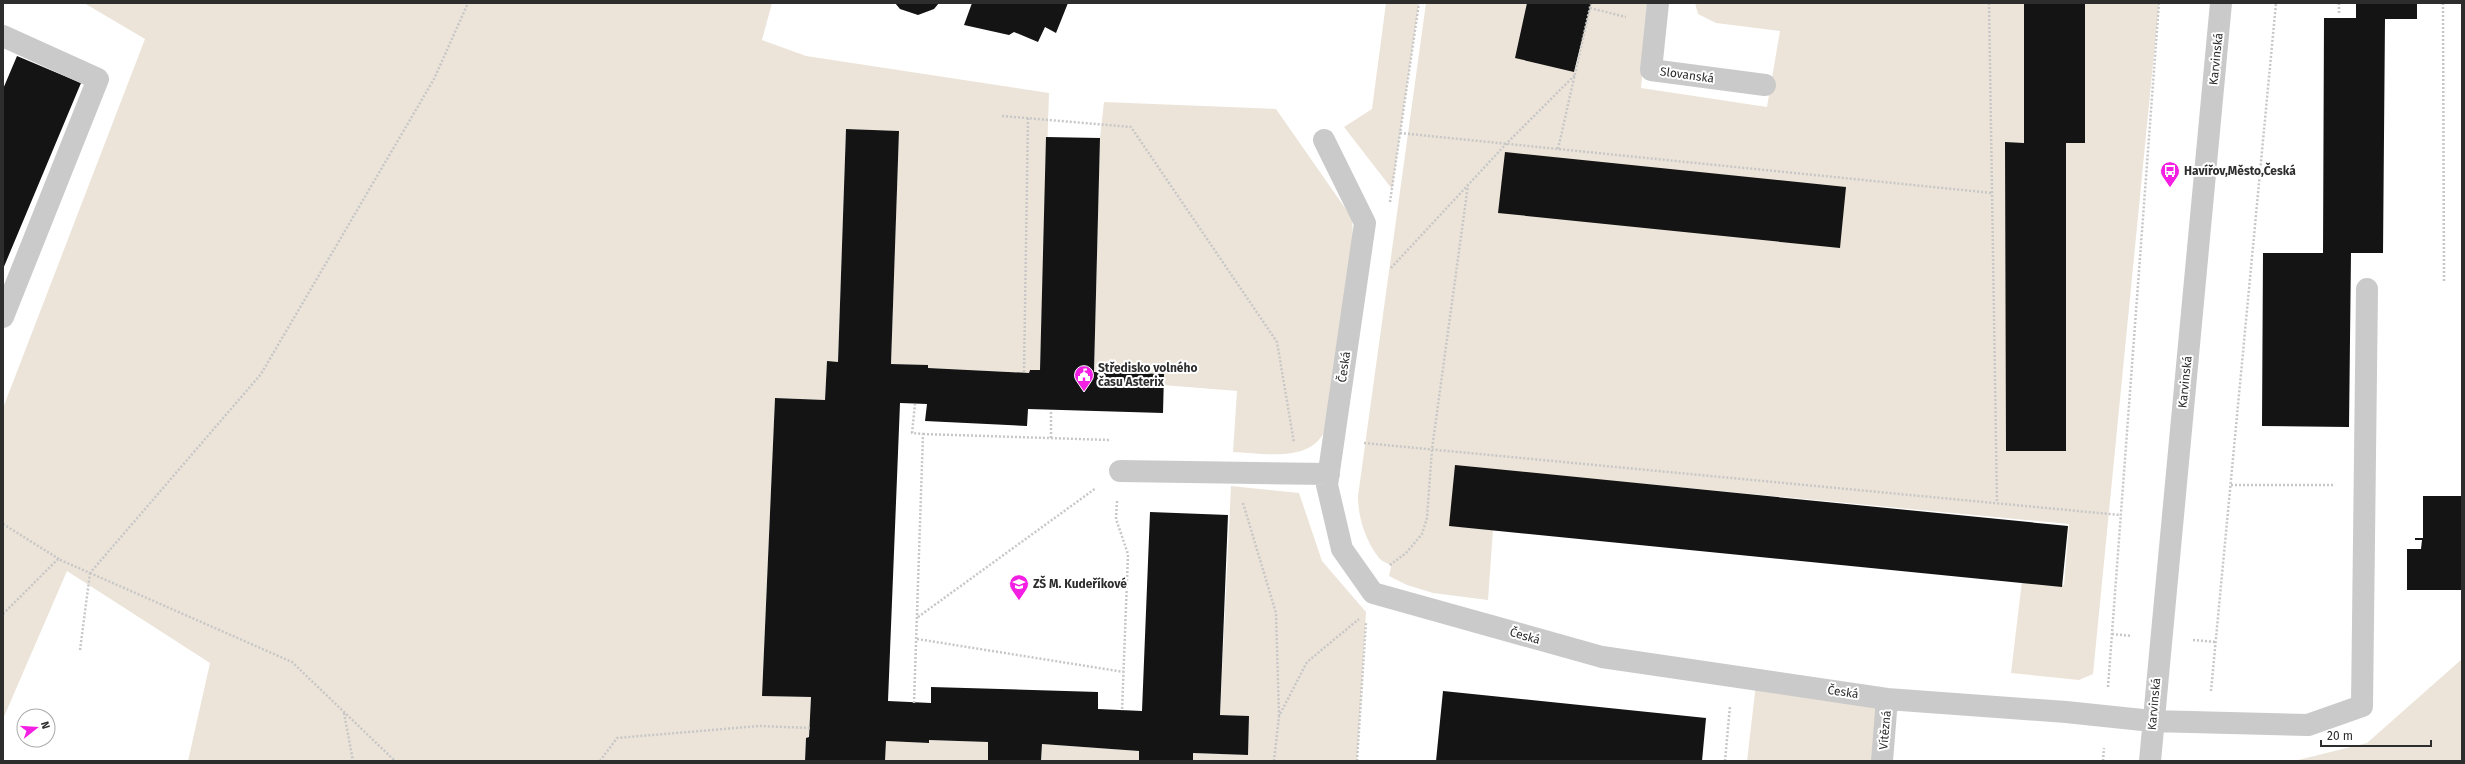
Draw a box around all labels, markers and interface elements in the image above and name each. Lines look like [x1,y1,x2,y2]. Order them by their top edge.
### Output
street label: Karvinská [2206,32,2226,86]
street label: Slovanská [1659,64,1715,86]
bus stop icon: Havířov,Město,Česká [2159,160,2181,188]
place label: Havířov,Město,Česká [2184,162,2296,178]
street label: Česká [1334,350,1353,383]
street label: Karvinská [2175,355,2195,409]
place label: Středisko volného času Asterix [1098,361,1197,389]
public building icon: Středisko volného času Asterix [1073,364,1095,392]
school or university icon: ZŠ M. Kudeříkové [1008,573,1030,601]
place label: ZŠ M. Kudeříkové [1033,575,1127,591]
street label: Česká [1508,624,1542,647]
street label: Karvinská [2145,677,2163,731]
street label: Česká [1827,682,1860,701]
north arrow [16,708,56,748]
street label: Vítězná [1876,710,1894,750]
text: N [38,720,52,731]
scale bar [2321,722,2431,748]
text: 20 m [2327,729,2353,743]

